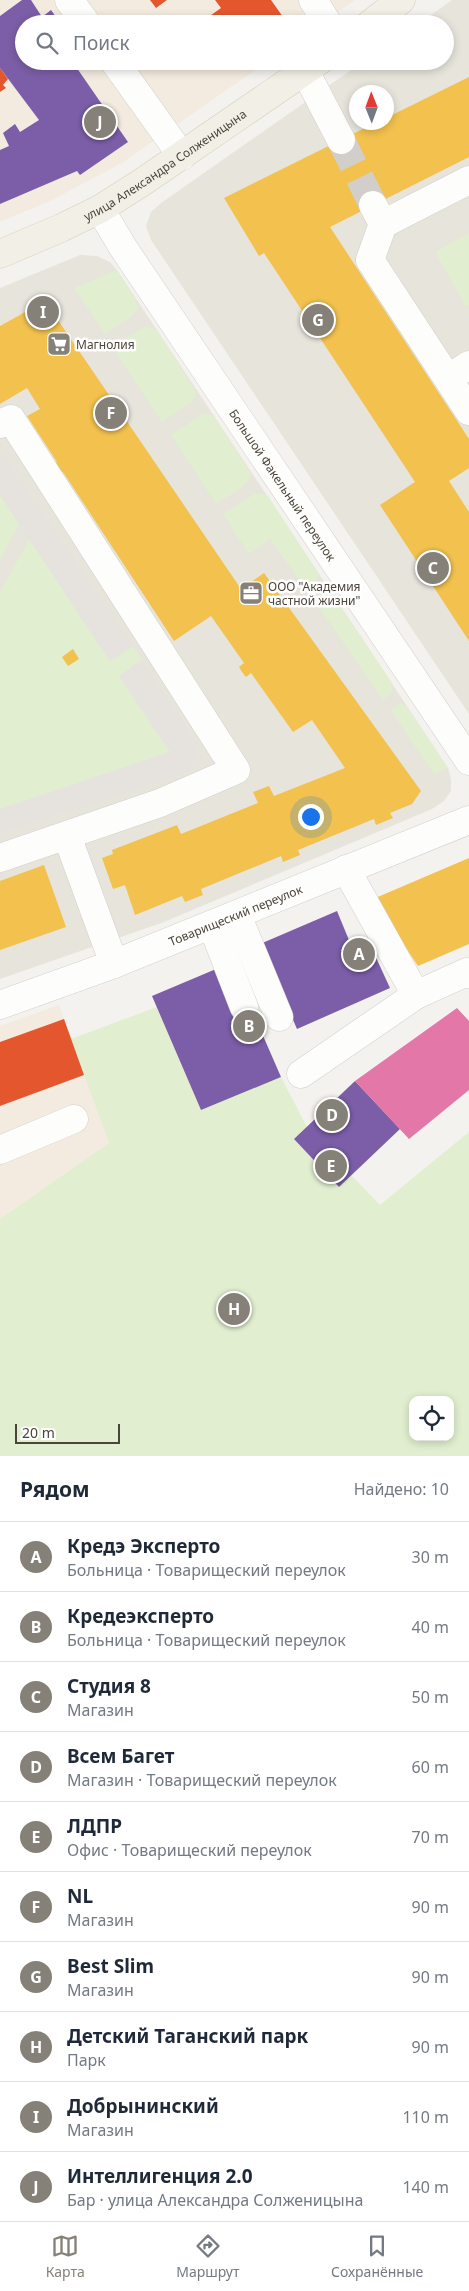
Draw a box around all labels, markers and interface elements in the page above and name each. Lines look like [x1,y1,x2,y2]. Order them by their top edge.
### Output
search box [15,15,454,70]
icon: search [33,29,61,57]
text: Поиск [73,30,129,56]
north arrow [349,85,394,130]
pin: J [84,103,116,141]
street label: улица Александра Солженицына [80,105,249,224]
pin: I [27,293,59,331]
pin: G [302,301,334,339]
supermarket icon: Магнолия [46,331,72,357]
place label: Магнолия [76,336,135,353]
pin: F [95,394,127,432]
street label: Большой Факельный переулок [226,405,341,565]
pin: C [417,549,449,587]
place label: ООО "Академия частной жизни" [268,578,361,609]
office icon: ООО "Академия частной жизни" [238,580,264,606]
your location [298,804,324,830]
street label: Товарищеский переулок [166,880,305,950]
pin: A [343,935,375,973]
pin: B [233,1007,265,1045]
pin: D [316,1096,348,1134]
pin: E [315,1147,347,1185]
pin: H [218,1290,250,1328]
map controls [409,1396,454,1441]
button: locate [409,1396,454,1441]
scale bar [15,1421,120,1444]
text: 20 m [22,1423,55,1442]
text: Рядом [20,1475,90,1503]
text: Найдено: 10 [354,1478,449,1500]
text: Кредэ Эксперто [67,1533,220,1559]
text: A [30,1546,42,1568]
text: 30 m [412,1546,449,1568]
text: Больница · Товарищеский переулок [67,1559,346,1581]
text: Кредеэксперто [67,1603,214,1629]
text: B [31,1616,41,1638]
text: 40 m [412,1616,449,1638]
text: Больница · Товарищеский переулок [67,1629,346,1651]
text: Студия 8 [67,1673,151,1699]
text: C [31,1686,41,1708]
text: 50 m [412,1686,449,1708]
text: Магазин [67,1699,134,1721]
text: Всем Багет [67,1743,174,1769]
text: D [30,1756,42,1778]
text: 60 m [412,1756,449,1778]
text: Магазин · Товарищеский переулок [67,1769,337,1791]
text: ЛДПР [67,1813,122,1839]
text: E [32,1826,40,1848]
text: 70 m [412,1826,449,1848]
text: Офис · Товарищеский переулок [67,1839,312,1861]
text: NL [67,1883,93,1909]
text: F [32,1896,40,1918]
text: 90 m [412,1896,449,1918]
text: Магазин [67,1909,134,1931]
text: Best Slim [67,1953,154,1979]
text: G [30,1966,42,1988]
text: 90 m [412,1966,449,1988]
text: Магазин [67,1979,134,2001]
text: Детский Таганский парк [67,2023,308,2049]
text: H [30,2036,42,2058]
text: 90 m [412,2036,449,2058]
text: Парк [67,2049,106,2071]
text: Добрынинский [67,2093,219,2119]
text: I [33,2106,39,2128]
text: 110 m [402,2106,449,2128]
text: Магазин [67,2119,134,2141]
text: Интеллигенция 2.0 [67,2163,253,2189]
text: J [33,2176,39,2198]
text: 140 m [402,2176,449,2198]
text: Бар · улица Александра Солженицына [67,2189,363,2211]
tab: Карта [46,2232,85,2281]
tab: Маршрут [176,2232,239,2281]
tab: Сохранённые [331,2232,423,2281]

